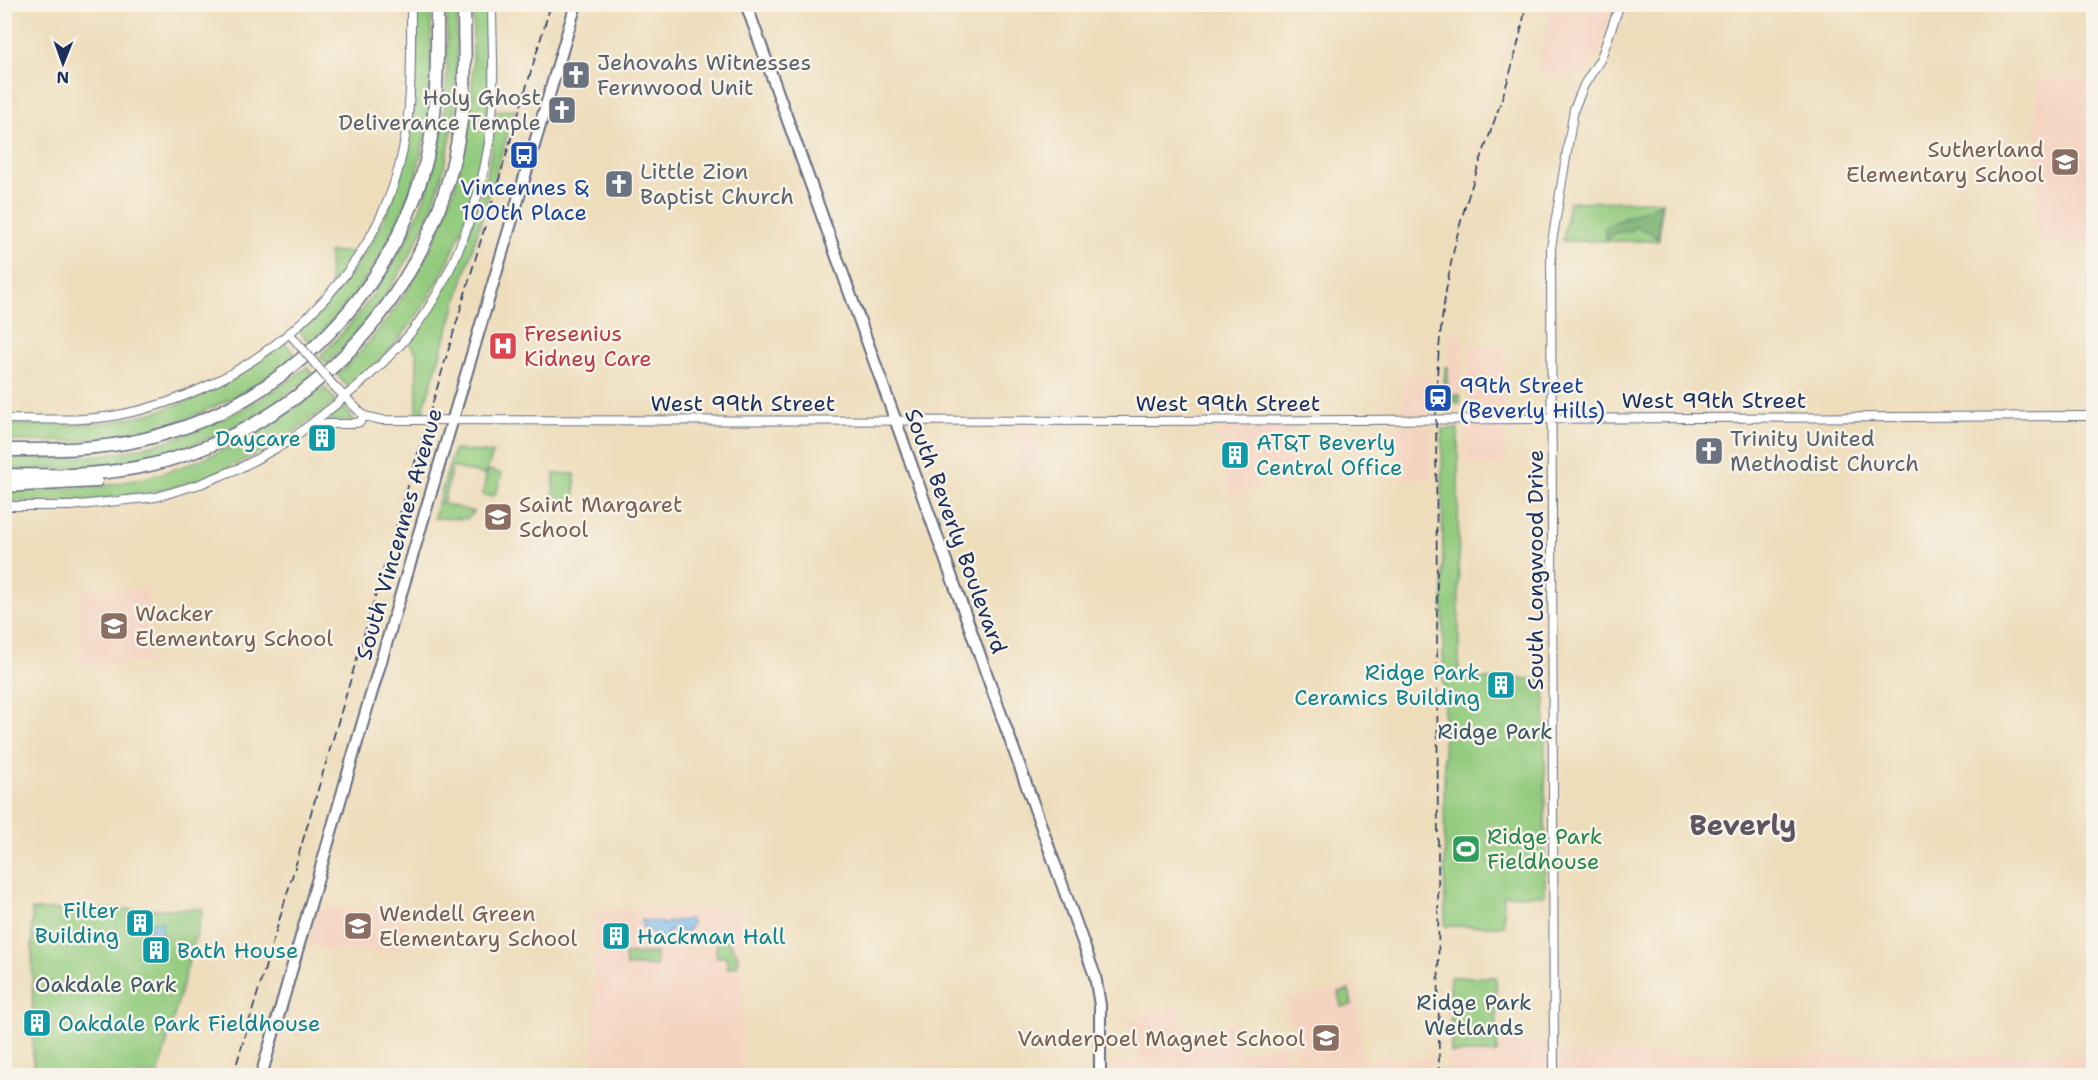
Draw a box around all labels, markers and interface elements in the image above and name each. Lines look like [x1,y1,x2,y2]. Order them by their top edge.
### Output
north arrow [33,33,93,93]
place label: Jehovahs Witnesses Fernwood Unit [597,48,811,102]
church icon: Jehovahs Witnesses Fernwood Unit [560,59,592,91]
text: N [56,67,69,88]
place label: Holy Ghost Deliverance Temple [339,83,541,137]
church icon: Holy Ghost Deliverance Temple [546,94,578,126]
place label: Sutherland Elementary School [1846,135,2044,189]
bus stop icon: Vincennes & 100th Place [508,139,540,171]
school or university icon: Sutherland Elementary School [2049,146,2081,178]
place label: Little Zion Baptist Church [640,157,794,211]
church icon: Little Zion Baptist Church [603,168,635,200]
place label: Vincennes & 100th Place [460,173,589,227]
place label: Fresenius Kidney Care [524,319,652,373]
hospital icon: Fresenius Kidney Care [487,330,519,362]
place label: 99th Street (Beverly Hills) [1459,371,1605,425]
station icon: 99th Street (Beverly Hills) [1422,382,1454,414]
street label: West 99th Street [1622,386,1806,415]
street label: West 99th Street [651,389,835,418]
street label: West 99th Street [1136,389,1320,418]
street label: South Vincennes Avenue [349,405,449,663]
street label: South Beverly Boulevard [898,405,1014,657]
building icon: Daycare [306,422,338,454]
place label: Daycare [215,424,301,453]
place label: Trinity United Methodist Church [1730,424,1919,478]
place label: AT&T Beverly Central Office [1256,428,1403,482]
church icon: Trinity United Methodist Church [1693,435,1725,467]
building icon: AT&T Beverly Central Office [1219,439,1251,471]
street label: South Longwood Drive [1521,450,1550,690]
place label: Saint Margaret School [519,490,683,544]
school or university icon: Saint Margaret School [482,501,514,533]
place label: Wacker Elementary School [135,599,333,653]
school or university icon: Wacker Elementary School [98,610,130,642]
place label: Ridge Park Ceramics Building [1294,658,1480,712]
building icon: Ridge Park Ceramics Building [1485,669,1517,701]
park label: Ridge Park [1437,717,1553,746]
district label: Beverly [1690,806,1796,844]
place label: Ridge Park Fieldhouse [1487,822,1602,876]
sports icon: Ridge Park Fieldhouse [1450,833,1482,865]
place label: Filter Building [35,896,119,950]
place label: Wendell Green Elementary School [379,899,577,953]
building icon: Filter Building [124,907,156,939]
school or university icon: Wendell Green Elementary School [342,910,374,942]
building icon: Hackman Hall [600,920,632,952]
place label: Hackman Hall [637,922,786,951]
building icon: Bath House [140,934,172,966]
place label: Bath House [177,936,298,965]
park label: Oakdale Park [35,970,177,999]
park label: Ridge Park Wetlands [1416,988,1532,1042]
building icon: Oakdale Park Fieldhouse [21,1007,53,1039]
place label: Oakdale Park Fieldhouse [58,1009,321,1038]
school or university icon: Vanderpoel Magnet School [1310,1022,1342,1054]
place label: Vanderpoel Magnet School [1017,1024,1305,1053]

